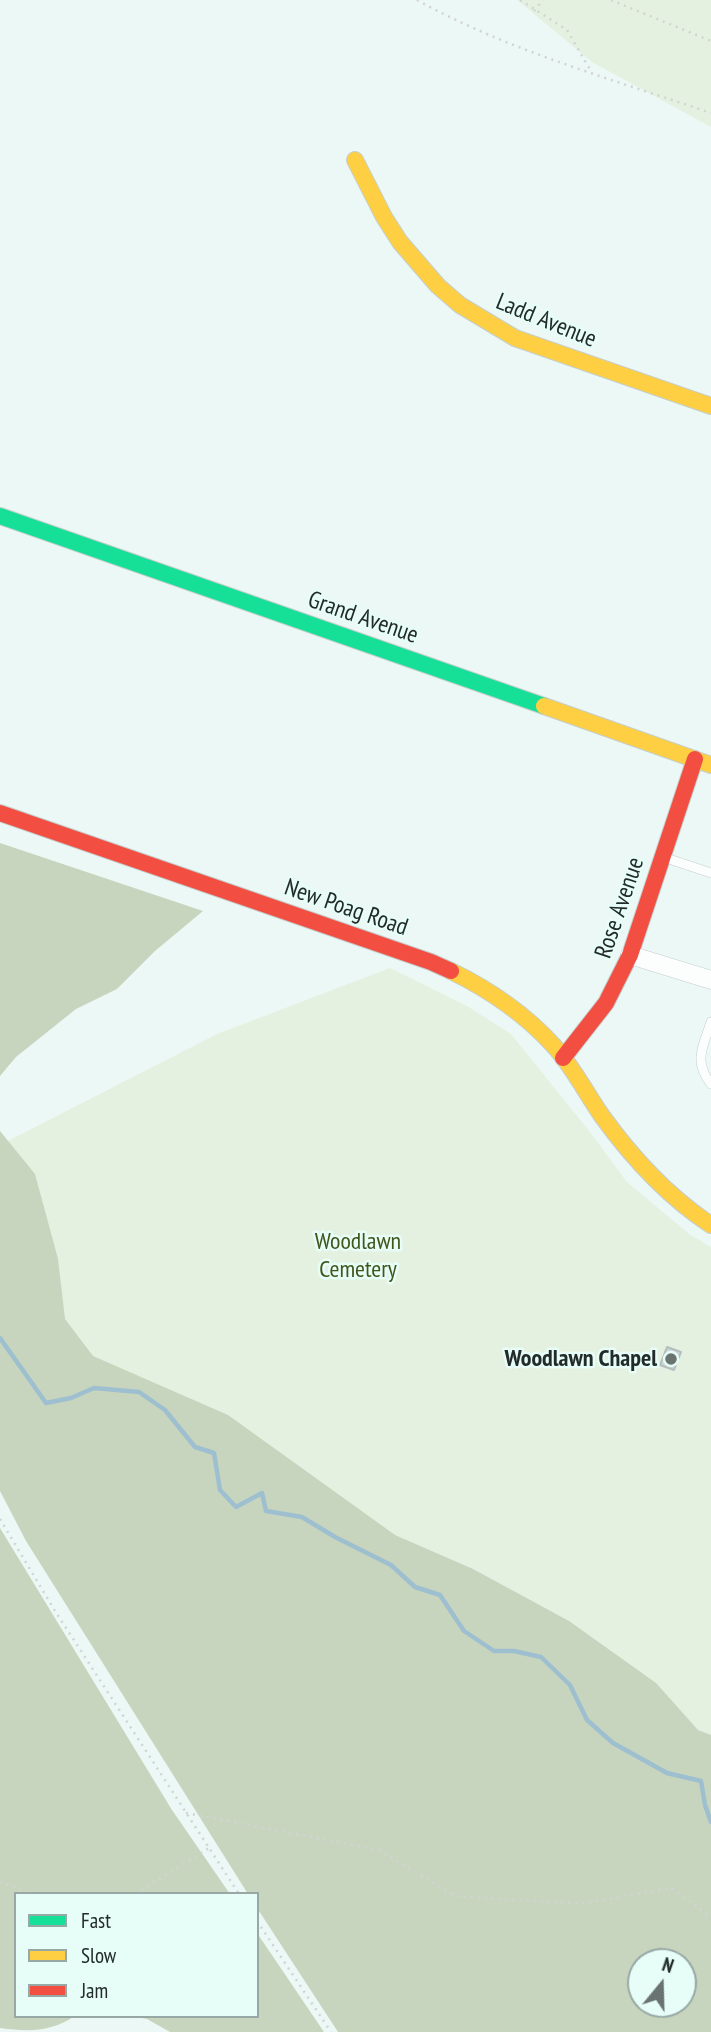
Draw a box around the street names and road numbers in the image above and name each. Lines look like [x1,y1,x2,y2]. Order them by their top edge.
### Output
street label: Ladd Avenue [492,288,600,354]
street label: Grand Avenue [304,586,422,650]
street label: Rose Avenue [589,854,651,962]
street label: New Poag Road [281,873,411,943]

